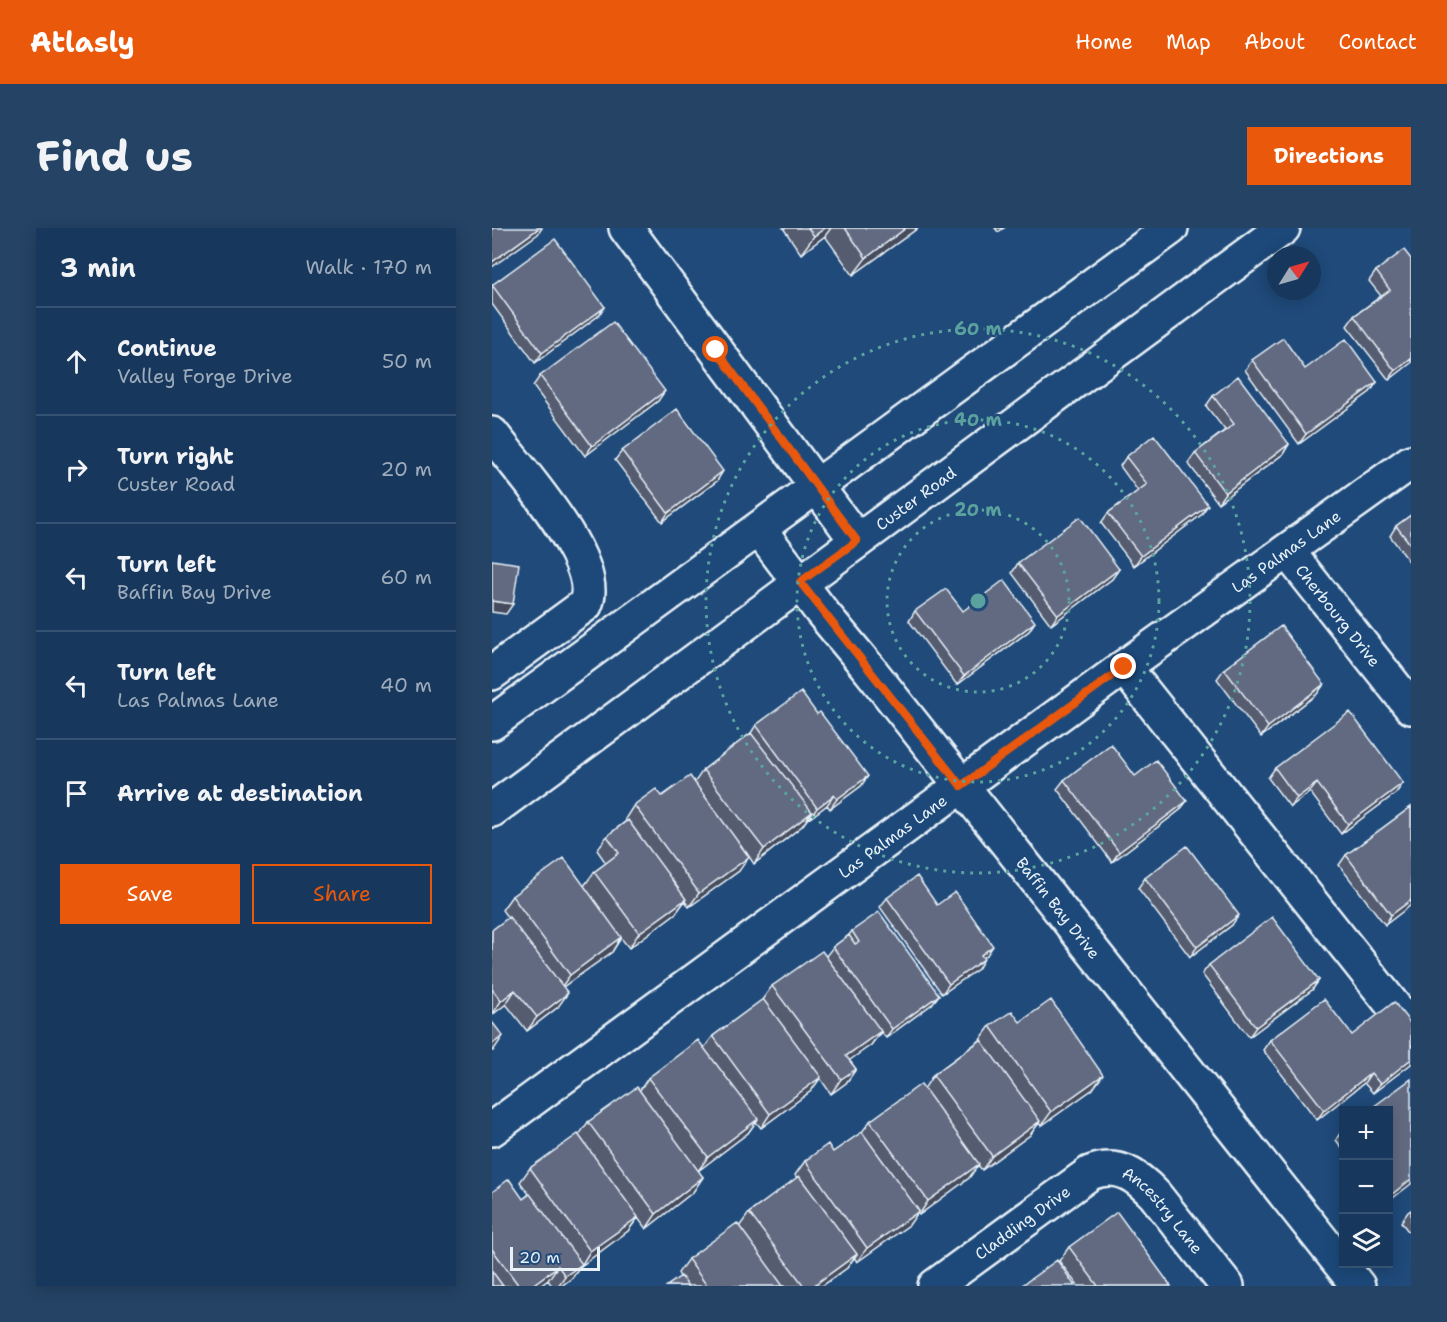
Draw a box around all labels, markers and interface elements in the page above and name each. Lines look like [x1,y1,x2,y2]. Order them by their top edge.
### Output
text: Atlasly [30,23,135,61]
text: Home [1075,28,1133,56]
text: Map [1166,28,1211,56]
text: About [1244,28,1305,56]
text: Contact [1338,28,1417,56]
button: Directions [1247,127,1411,185]
text: Find us [36,128,193,184]
north arrow [1267,246,1321,300]
text: 3 min [60,250,136,285]
text: Walk · 170 m [306,254,432,280]
text: 60 m [954,317,1002,341]
text: Continue [117,334,217,363]
route start [702,336,728,362]
icon: ahead [60,345,93,378]
text: 50 m [382,348,432,374]
text: Valley Forge Drive [117,363,293,389]
text: 40 m [954,408,1002,432]
text: Turn right [117,442,234,471]
icon: right [60,453,93,486]
text: 20 m [381,456,432,482]
street label: Custer Road [872,462,960,535]
text: Custer Road [117,471,235,497]
text: 20 m [954,498,1002,522]
street label: Las Palmas Lane [1228,505,1345,598]
text: Turn left [117,550,216,579]
street label: Cherbourg Drive [1291,560,1385,671]
icon: left [60,561,93,594]
text: 60 m [380,564,432,590]
text: Baffin Bay Drive [117,579,272,605]
centre of rings [968,591,988,611]
route end [1110,653,1136,679]
text: Turn left [117,658,216,687]
icon: left [60,669,93,702]
text: 40 m [380,672,432,698]
text: Las Palmas Lane [117,687,279,713]
icon: arrive [60,777,93,810]
text: Arrive at destination [117,779,363,808]
street label: Las Palmas Lane [834,790,951,883]
street label: Baffin Bay Drive [1011,853,1105,963]
button: Save [60,864,240,924]
button: Share [252,864,432,924]
map controls [1339,1106,1393,1268]
button: + [1339,1106,1393,1160]
button: − [1339,1160,1393,1214]
street label: Ancestry Lane [1119,1162,1207,1258]
street label: Cladding Drive [971,1181,1074,1265]
button: layers [1339,1214,1393,1268]
scale bar [510,1244,600,1272]
text: 20 m [519,1247,560,1268]

